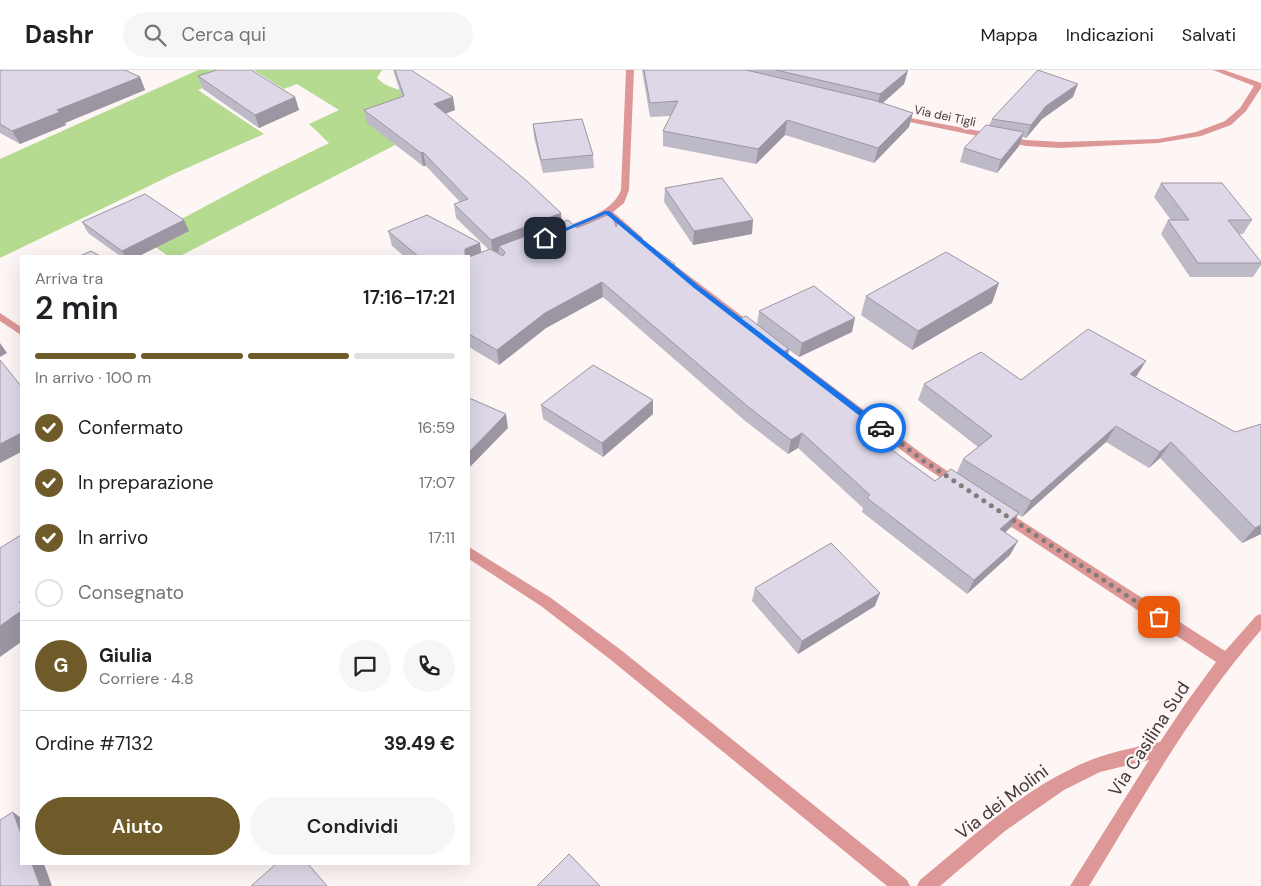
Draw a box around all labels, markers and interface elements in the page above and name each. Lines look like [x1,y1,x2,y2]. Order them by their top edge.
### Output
search box [123,12,473,57]
text: Dashr [25,19,93,50]
icon: search [141,21,169,49]
text: Cerca qui [181,22,266,47]
text: Mappa [980,23,1038,47]
text: Indicazioni [1066,23,1154,47]
text: Salvati [1182,23,1236,47]
street label: Via dei Tigli [913,102,978,130]
pin [524,217,566,259]
icon: home [531,224,559,252]
text: Arriva tra [35,268,103,289]
text: 17:16–17:21 [363,285,455,310]
text: 2 min [35,287,119,329]
text: In arrivo · 100 m [35,367,151,388]
courier [856,403,906,453]
icon: check [35,414,63,442]
icon: car [867,414,895,442]
text: Confermato [78,415,183,440]
text: 16:59 [417,417,455,438]
icon: check [35,469,63,497]
text: In preparazione [78,470,214,495]
text: 17:07 [419,472,455,493]
icon: check [35,524,63,552]
text: In arrivo [78,525,148,550]
text: 17:11 [428,527,455,548]
text: Consegnato [78,580,184,605]
pin [1138,596,1180,638]
icon: bag [1145,603,1173,631]
button: chat [339,640,391,692]
button: phone [403,640,455,692]
text: Giulia [99,643,152,668]
text: G [54,653,68,678]
text: Corriere · 4.8 [99,668,194,689]
street label: Via Casilina Sud [1103,677,1195,801]
text: Ordine #7132 [35,731,153,756]
text: 39.49 € [384,731,455,756]
street label: Via dei Molini [951,759,1053,845]
button: Aiuto [35,797,240,855]
button: Condividi [250,797,455,855]

